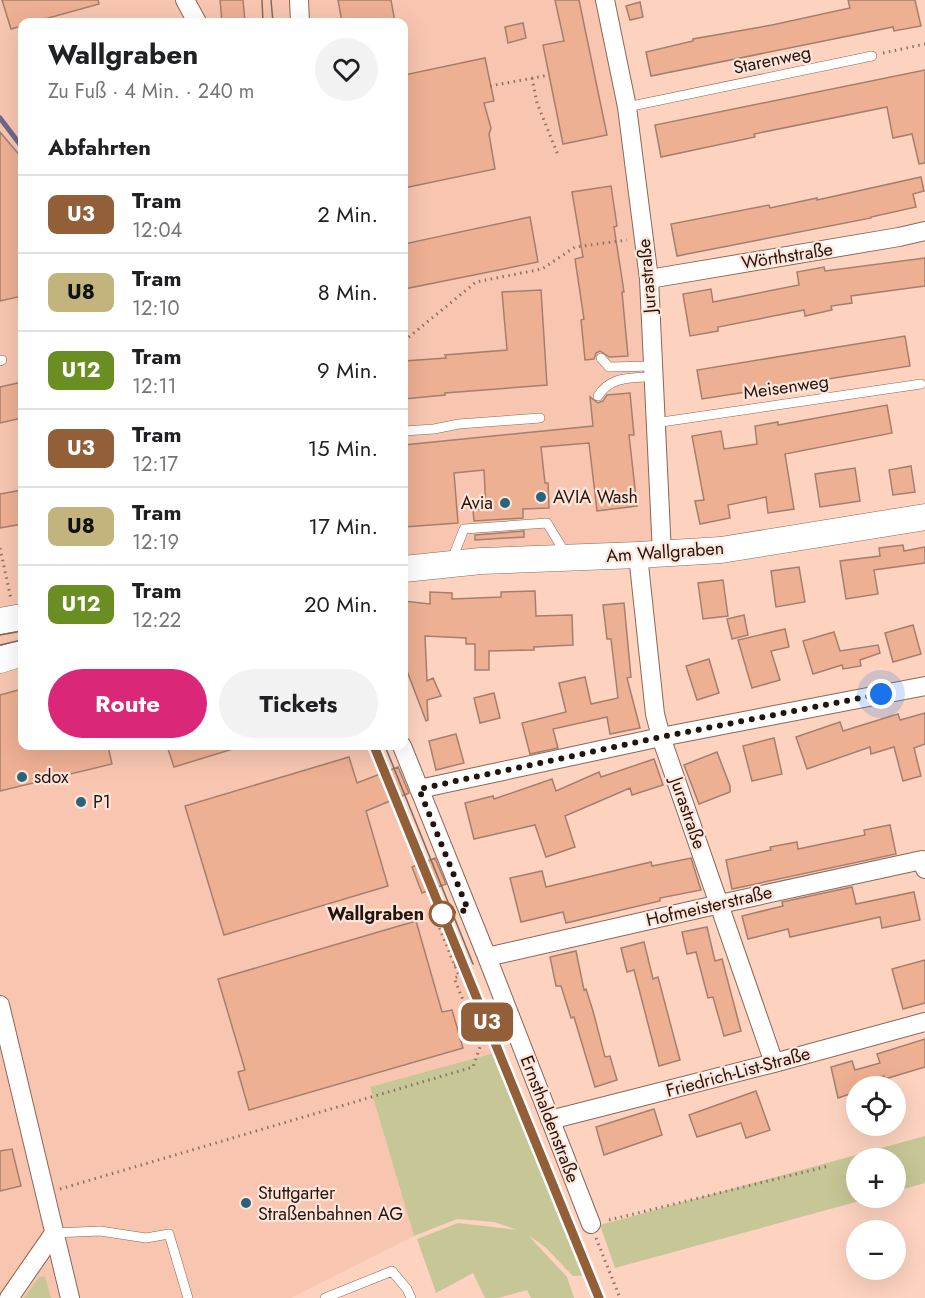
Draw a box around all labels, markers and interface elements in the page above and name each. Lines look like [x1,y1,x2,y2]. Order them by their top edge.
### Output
text: Wallgraben [48,34,198,75]
button: heart [315,38,378,101]
street label: Starenweg [731,39,813,81]
text: Zu Fuß · 4 Min. · 240 m [48,77,254,106]
text: Abfahrten [48,131,151,163]
text: Tram [132,184,182,216]
text: 2 Min. [317,198,378,230]
text: U3 [67,199,95,229]
text: 12:04 [132,216,182,245]
street label: Wörthstraße [740,236,834,276]
street label: Jurastraße [631,238,663,316]
text: Tram [132,262,182,294]
text: 8 Min. [318,276,378,308]
text: U8 [67,277,95,307]
text: 12:10 [132,294,179,323]
text: Tram [132,340,182,372]
text: 9 Min. [317,354,378,386]
text: U12 [61,355,101,385]
street label: Meisenweg [742,368,830,406]
text: 12:11 [132,372,176,401]
text: Tram [132,418,182,450]
text: 15 Min. [307,432,378,464]
text: U3 [67,433,95,463]
text: 12:17 [132,450,178,479]
place label: AVIA Wash [553,484,638,510]
place label: Avia [461,490,493,516]
marker: AVIA Wash [534,490,548,504]
text: Tram [132,496,182,528]
marker: Avia [498,496,512,510]
text: 17 Min. [308,510,378,542]
text: U8 [67,511,95,541]
text: 12:19 [132,528,179,557]
street label: Am Wallgraben [605,535,725,569]
text: Tram [132,574,182,606]
text: 20 Min. [304,588,378,620]
text: U12 [61,589,101,619]
text: 12:22 [132,606,181,635]
button: Route [48,669,207,738]
button: Tickets [219,669,378,738]
your location [866,679,896,709]
place label: sdox [34,764,69,790]
marker: sdox [15,770,29,784]
street label: Jurastraße [663,772,712,852]
place label: P1 [93,789,111,815]
marker: P1 [74,795,88,809]
street label: Hofmeisterstraße [643,879,775,933]
place label: Wallgraben [327,901,424,927]
marker: Wallgraben [429,901,455,927]
line badge: U3 [460,1002,514,1042]
text: U3 [473,1007,501,1037]
street label: Friedrich-List-Straße [663,1040,813,1104]
street label: Ernsthaldenstraße [514,1052,586,1186]
map controls [846,1076,906,1280]
button: locate [846,1076,906,1136]
button: + [846,1148,906,1208]
place label: Stuttgarter Straßenbahnen AG [258,1180,403,1227]
marker: Stuttgarter Straßenbahnen AG [239,1196,253,1210]
button: − [846,1220,906,1280]

